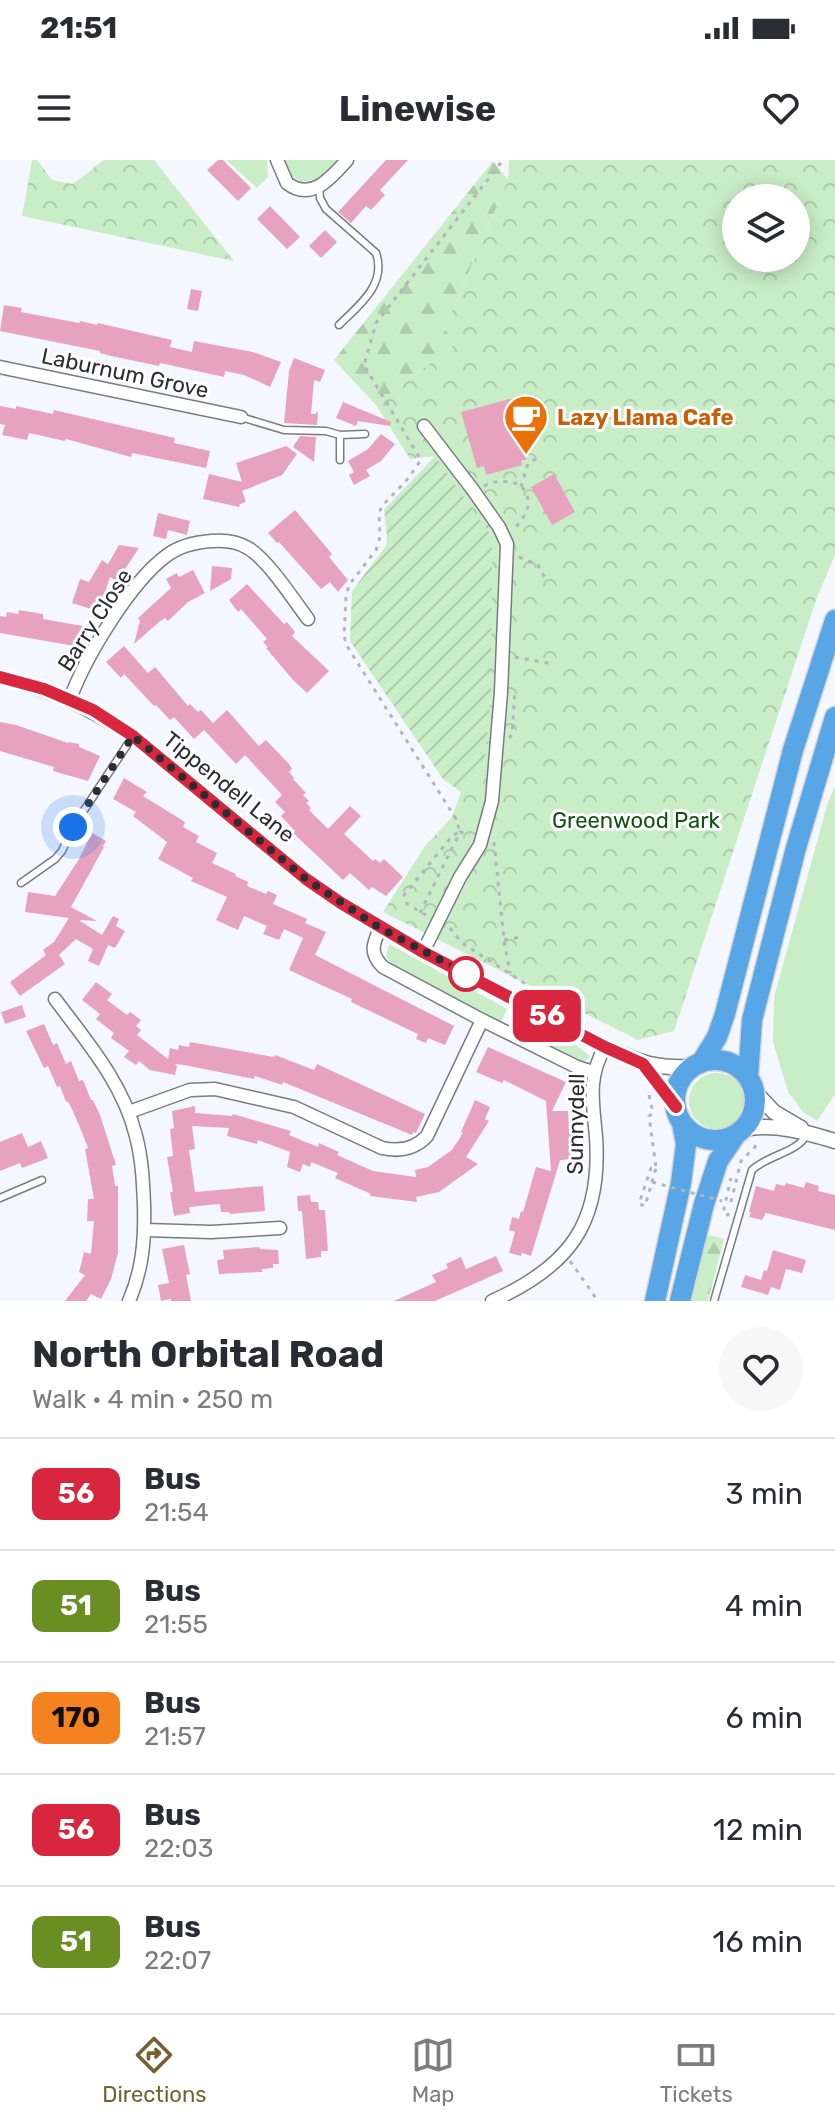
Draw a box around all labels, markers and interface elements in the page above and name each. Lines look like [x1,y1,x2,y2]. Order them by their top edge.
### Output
text: 21:51 [40,10,117,46]
icon: menu [32,86,76,130]
icon: heart [759,86,803,130]
text: Linewise [339,87,496,130]
map controls [722,184,810,272]
button: layers [722,184,810,272]
street label: Laburnum Grove [39,342,211,404]
cafe icon: Lazy Llama Cafe [502,393,550,456]
place label: Lazy Llama Cafe [557,404,734,431]
street label: Barry Close [52,564,138,676]
street label: Tippendell Lane [158,726,300,848]
your location [53,807,93,847]
park label: Greenwood Park [552,807,721,834]
unlabelled marker [449,957,483,991]
line badge: 56 [511,990,583,1042]
text: 56 [529,999,565,1032]
street label: Sunnydell [562,1073,590,1175]
button: heart [719,1327,803,1411]
text: North Orbital Road [32,1331,384,1377]
text: Walk · 4 min · 250 m [32,1384,273,1415]
text: Bus [144,1461,201,1497]
text: 3 min [726,1476,803,1512]
text: 56 [58,1477,94,1510]
text: 21:54 [144,1497,209,1528]
text: Bus [144,1573,201,1609]
text: 4 min [725,1588,803,1624]
text: 51 [60,1589,92,1622]
text: 21:55 [144,1609,208,1640]
text: Bus [144,1685,201,1721]
text: 6 min [725,1700,803,1736]
text: 170 [51,1701,101,1734]
text: 21:57 [144,1721,206,1752]
text: Bus [144,1797,201,1833]
text: 12 min [713,1812,803,1848]
text: 56 [58,1813,94,1846]
text: 22:03 [144,1833,213,1864]
text: Bus [144,1909,201,1945]
text: 16 min [713,1924,803,1960]
text: 51 [60,1925,92,1958]
text: 22:07 [144,1945,211,1976]
tab: Directions [102,2033,206,2108]
tab: Map [411,2033,455,2108]
tab: Tickets [660,2033,733,2108]

